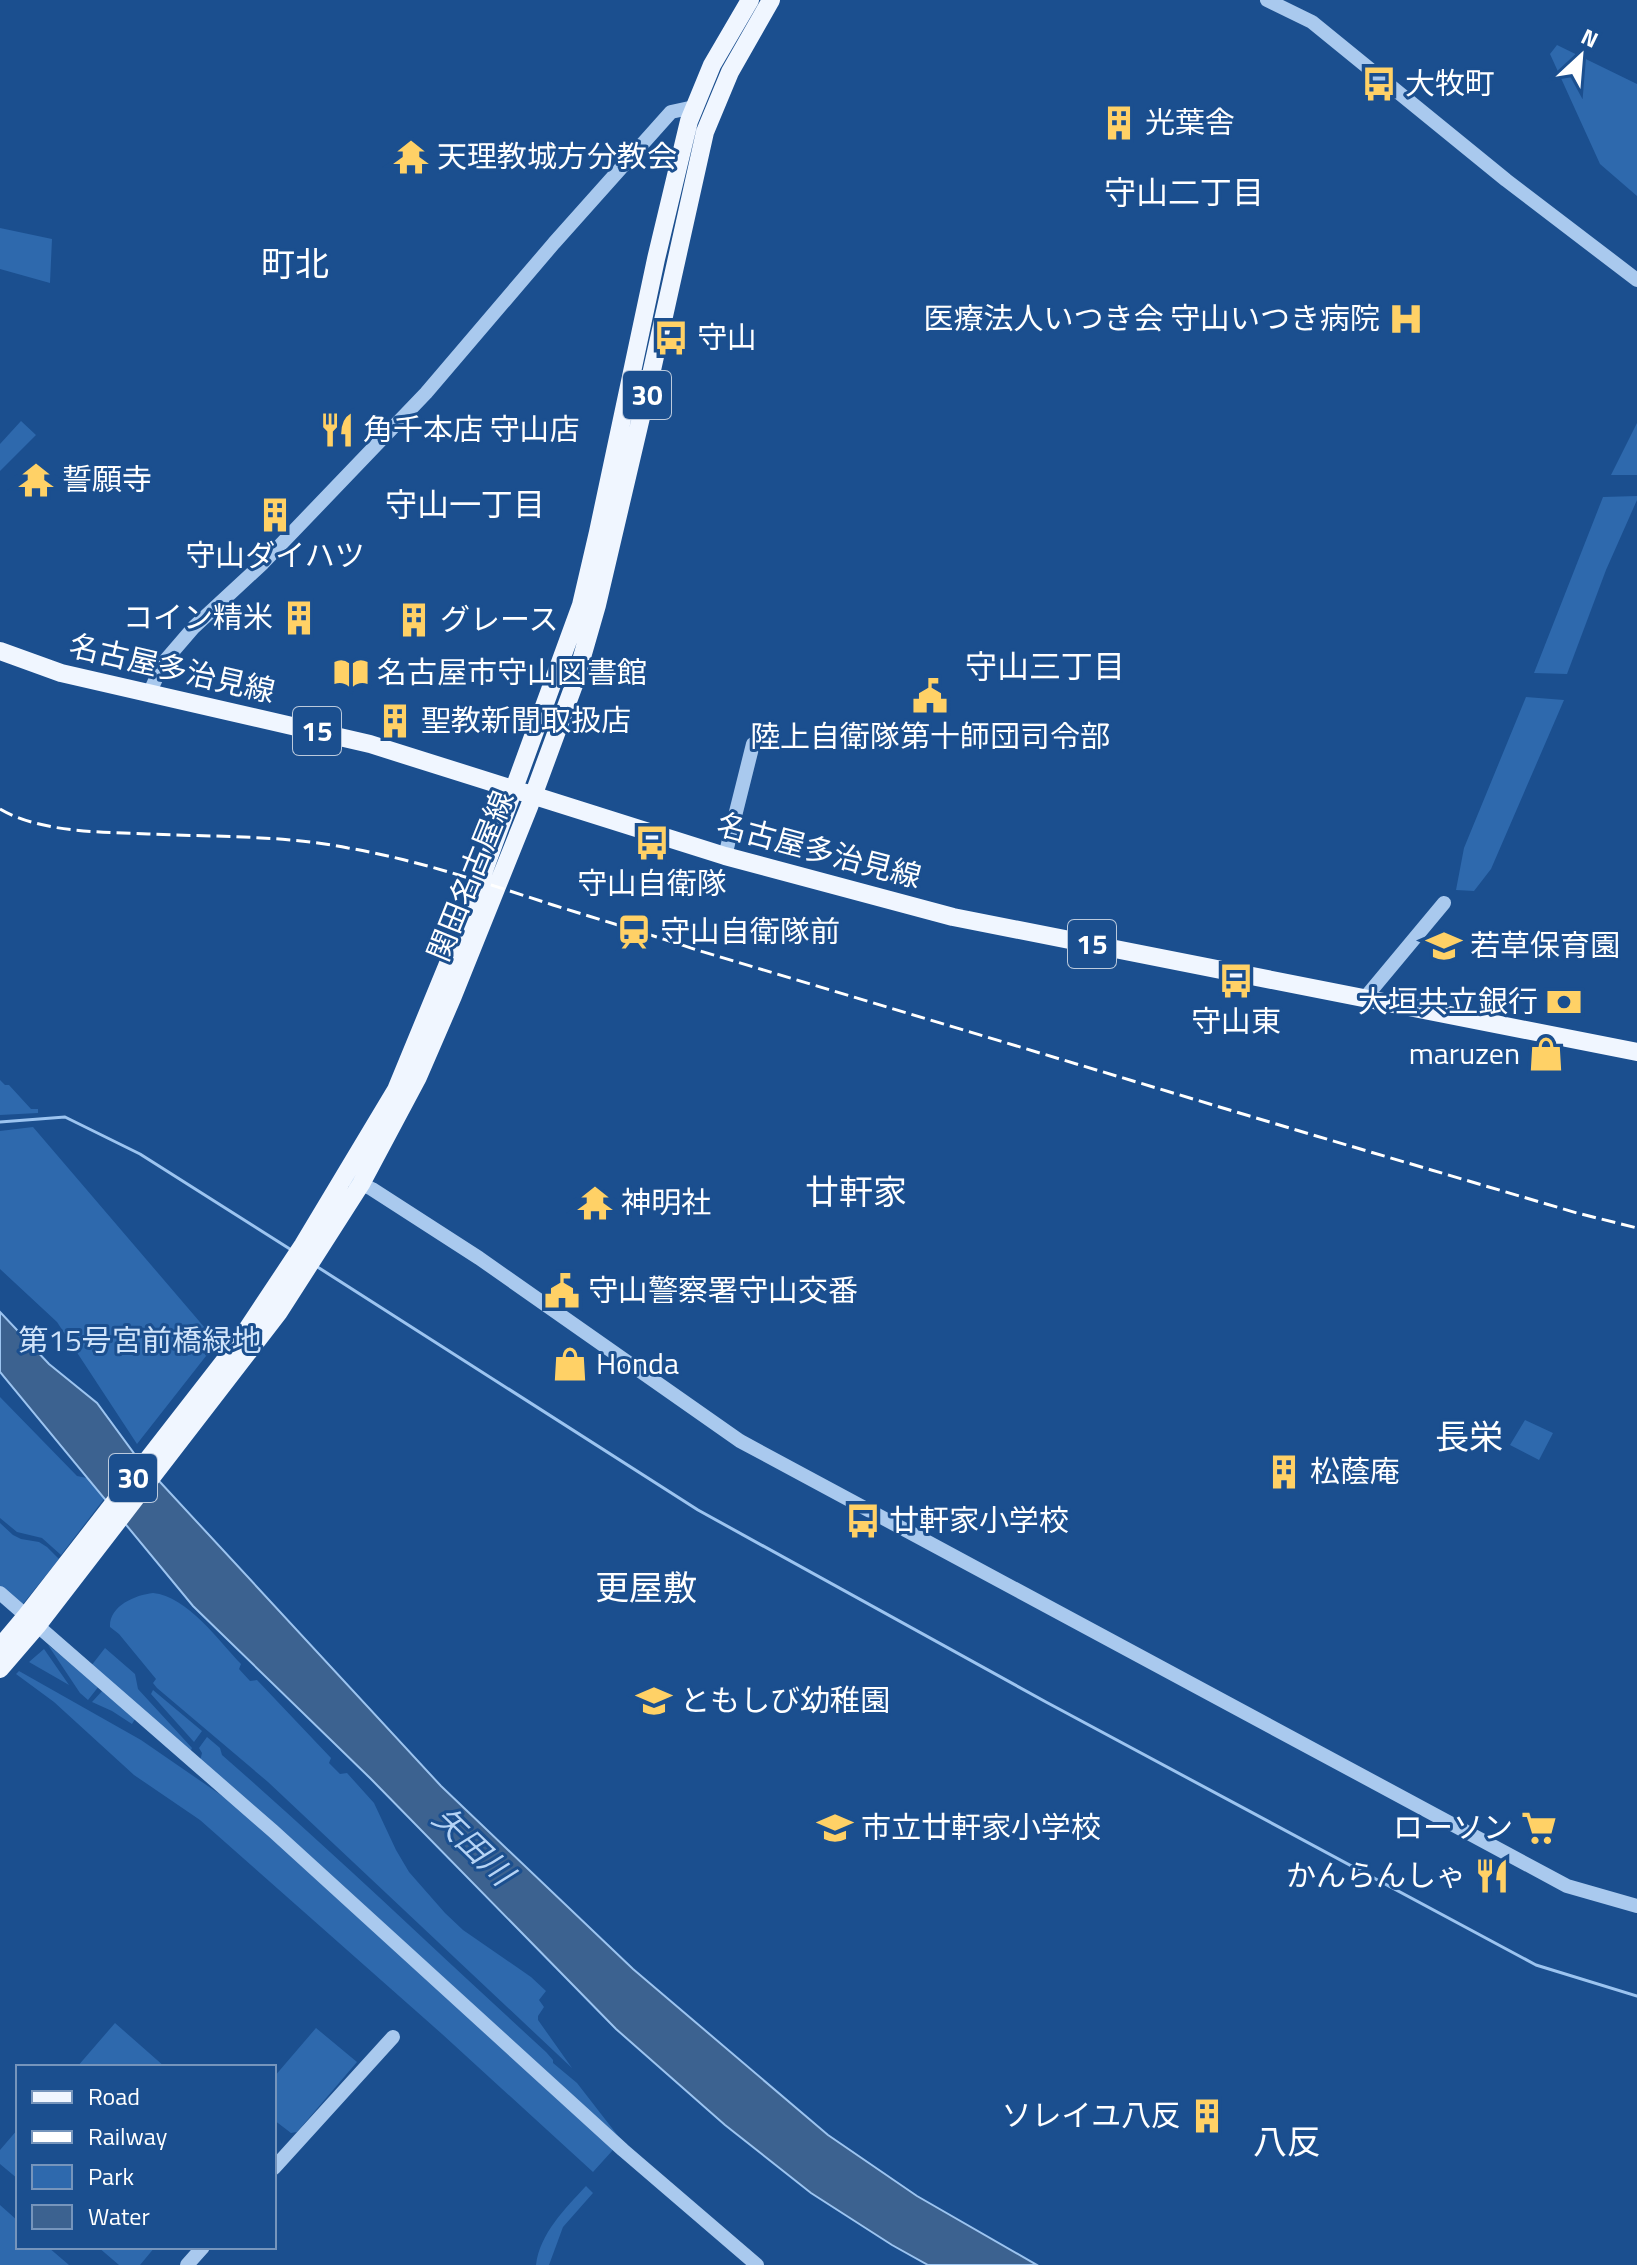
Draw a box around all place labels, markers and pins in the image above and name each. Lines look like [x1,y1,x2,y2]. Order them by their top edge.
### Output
place label: 大牧町 [1405,60,1495,106]
bus stop icon: 大牧町 [1360,65,1398,103]
place label: 光葉舎 [1145,99,1235,145]
building icon: 光葉舎 [1100,104,1138,142]
place label: 天理教城方分教会 [437,133,677,179]
temple icon: 天理教城方分教会 [392,138,430,176]
place label: 医療法人いつき会 守山いつき病院 [923,295,1380,341]
hospital icon: 医療法人いつき会 守山いつき病院 [1387,300,1425,338]
place label: 守山 [697,314,757,360]
bus stop icon: 守山 [652,319,690,357]
place label: 角千本店 守山店 [363,406,580,452]
restaurant icon: 角千本店 守山店 [318,411,356,449]
place label: 誓願寺 [62,456,152,502]
temple icon: 誓願寺 [17,461,55,499]
building icon: 守山ダイハツ [256,496,294,534]
place label: 守山ダイハツ [185,532,365,578]
place label: コイン精米 [123,594,273,640]
place label: グレース [440,596,559,642]
building icon: コイン精米 [280,599,318,637]
building icon: グレース [395,601,433,639]
place label: 名古屋市守山図書館 [377,649,647,695]
library icon: 名古屋市守山図書館 [332,654,370,692]
public building icon: 陸上自衛隊第十師団司令部 [911,677,949,715]
place label: 聖教新聞取扱店 [421,697,631,743]
building icon: 聖教新聞取扱店 [376,702,414,740]
place label: 陸上自衛隊第十師団司令部 [750,713,1110,759]
bus stop icon: 守山自衛隊 [633,824,671,862]
place label: 守山自衛隊 [577,860,727,906]
place label: 守山自衛隊前 [660,908,840,954]
station icon: 守山自衛隊前 [615,913,653,951]
place label: 若草保育園 [1470,922,1620,968]
school or university icon: 若草保育園 [1425,927,1463,965]
bus stop icon: 守山東 [1217,962,1255,1000]
place label: 大垣共立銀行 [1358,978,1538,1024]
bank icon: 大垣共立銀行 [1545,983,1583,1021]
place label: 守山東 [1191,998,1281,1044]
place label: maruzen [1409,1030,1520,1076]
shop icon: maruzen [1527,1035,1565,1073]
place label: 神明社 [621,1179,711,1225]
temple icon: 神明社 [576,1184,614,1222]
place label: 守山警察署守山交番 [588,1267,858,1313]
public building icon: 守山警察署守山交番 [543,1272,581,1310]
place label: Honda [596,1340,679,1386]
shop icon: Honda [551,1345,589,1383]
place label: 松蔭庵 [1310,1448,1400,1494]
building icon: 松蔭庵 [1265,1453,1303,1491]
place label: 廿軒家小学校 [889,1497,1069,1543]
bus stop icon: 廿軒家小学校 [844,1502,882,1540]
place label: ともしび幼稚園 [680,1677,890,1723]
school or university icon: ともしび幼稚園 [635,1682,673,1720]
place label: 市立廿軒家小学校 [861,1804,1101,1850]
place label: ローソン [1393,1804,1513,1850]
school or university icon: 市立廿軒家小学校 [816,1809,854,1847]
supermarket icon: ローソン [1520,1809,1558,1847]
place label: かんらんしゃ [1286,1852,1466,1898]
restaurant icon: かんらんしゃ [1473,1857,1511,1895]
place label: ソレイユ八反 [1002,2092,1181,2138]
building icon: ソレイユ八反 [1188,2097,1226,2135]

